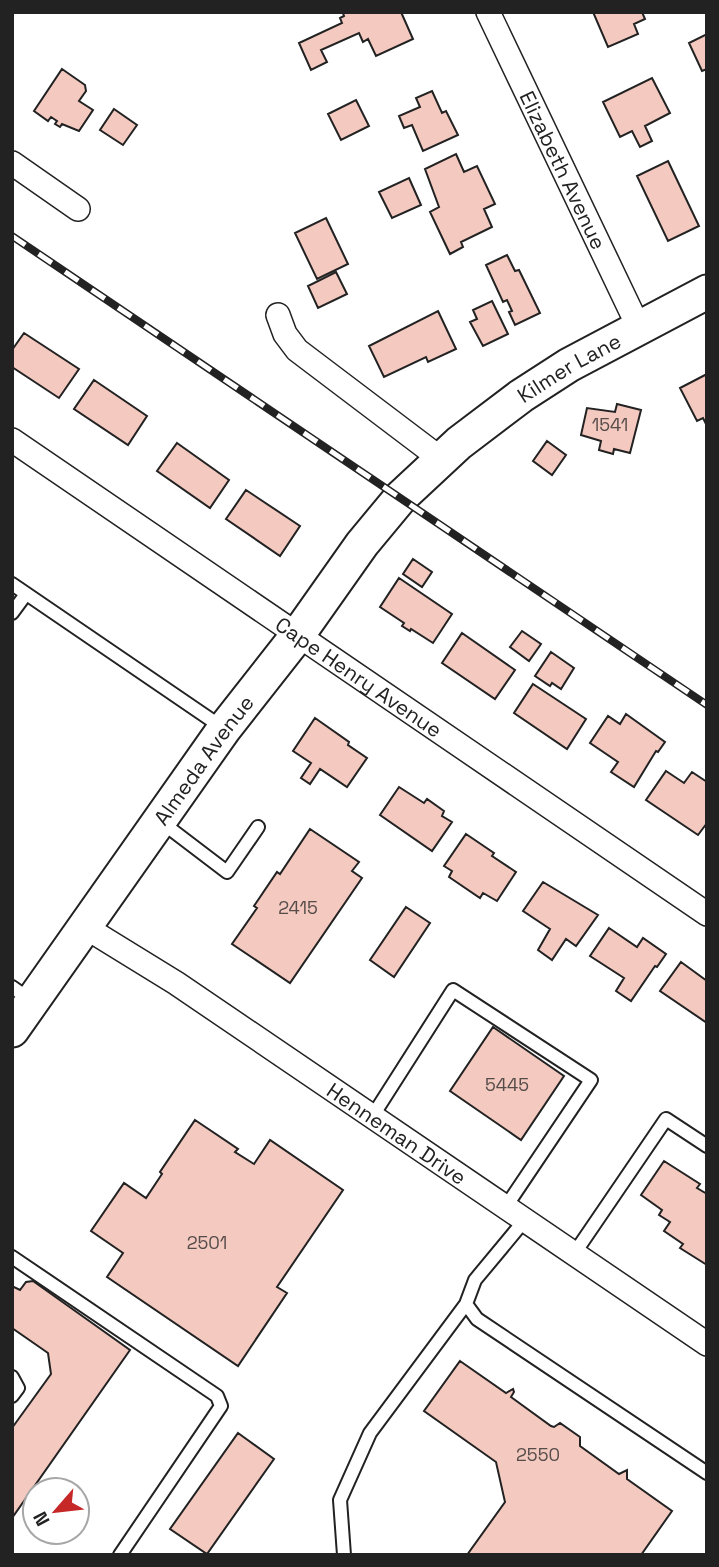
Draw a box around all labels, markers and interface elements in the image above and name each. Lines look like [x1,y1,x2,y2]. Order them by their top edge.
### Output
street label: Elizabeth Avenue [514,86,613,254]
street label: Kilmer Lane [512,327,625,408]
house number: 1541 [592,413,628,436]
street label: Cape Henry Avenue [270,610,448,743]
street label: Almeda Avenue [147,689,259,830]
house number: 2415 [278,896,318,919]
house number: 5445 [485,1073,529,1096]
street label: Henneman Drive [322,1076,472,1190]
house number: 2501 [187,1231,227,1254]
house number: 2550 [516,1443,560,1466]
north arrow [21,1476,91,1546]
text: N [27,1507,55,1530]

